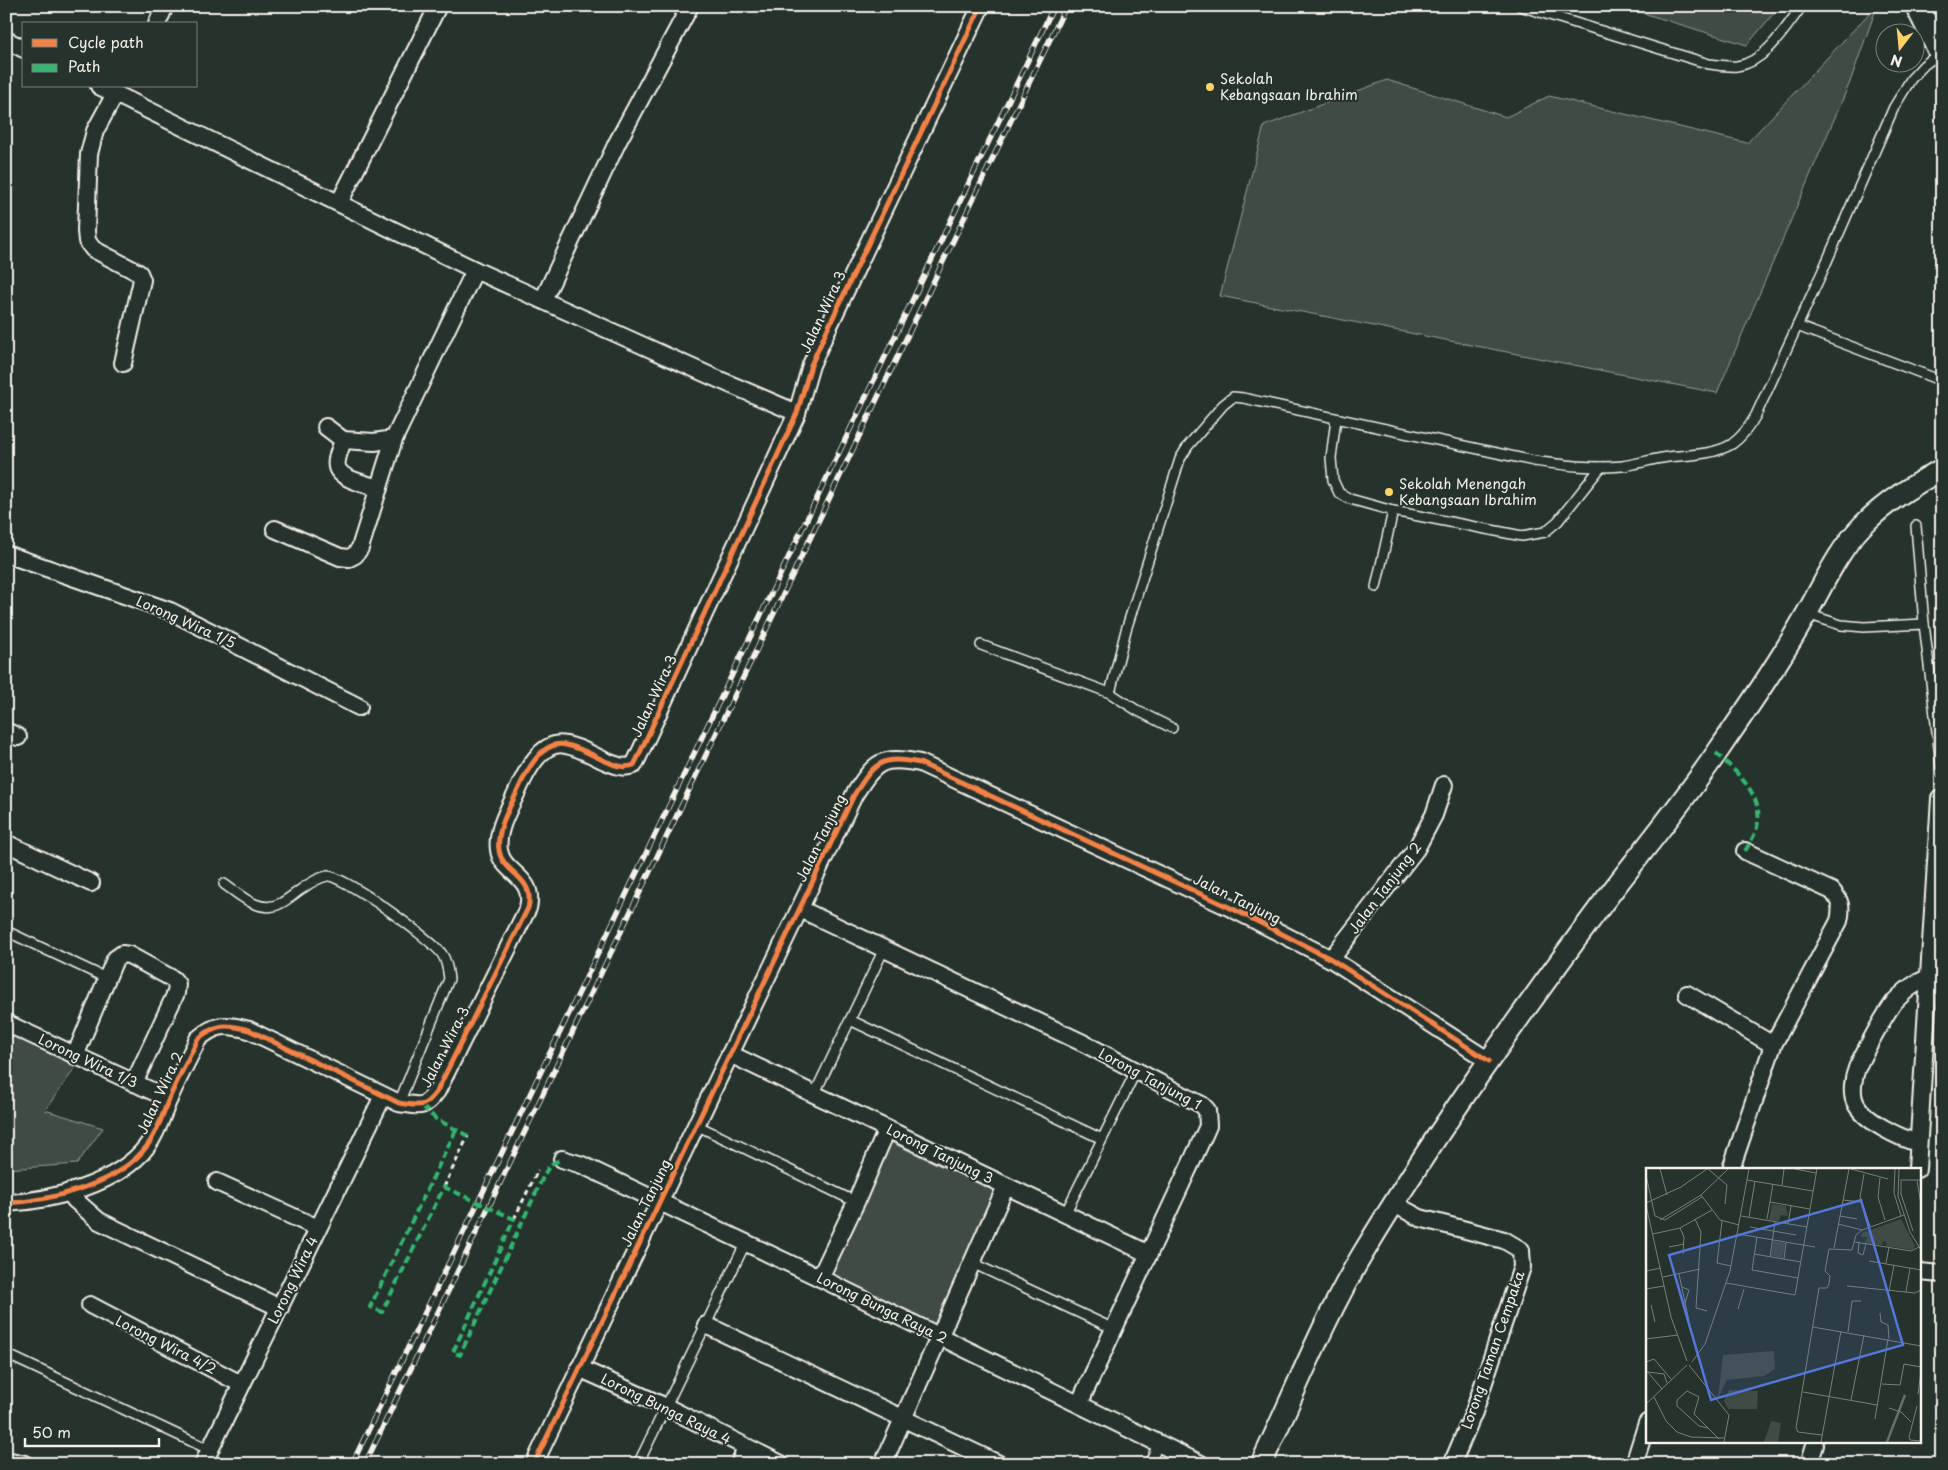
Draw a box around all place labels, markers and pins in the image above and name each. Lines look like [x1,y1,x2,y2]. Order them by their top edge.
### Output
place label: Sekolah Kebangsaan Ibrahim [1220,68,1358,105]
marker: Sekolah Kebangsaan Ibrahim [1204,81,1216,93]
place label: Sekolah Menengah Kebangsaan Ibrahim [1399,473,1537,510]
marker: Sekolah Menengah Kebangsaan Ibrahim [1383,486,1395,498]

